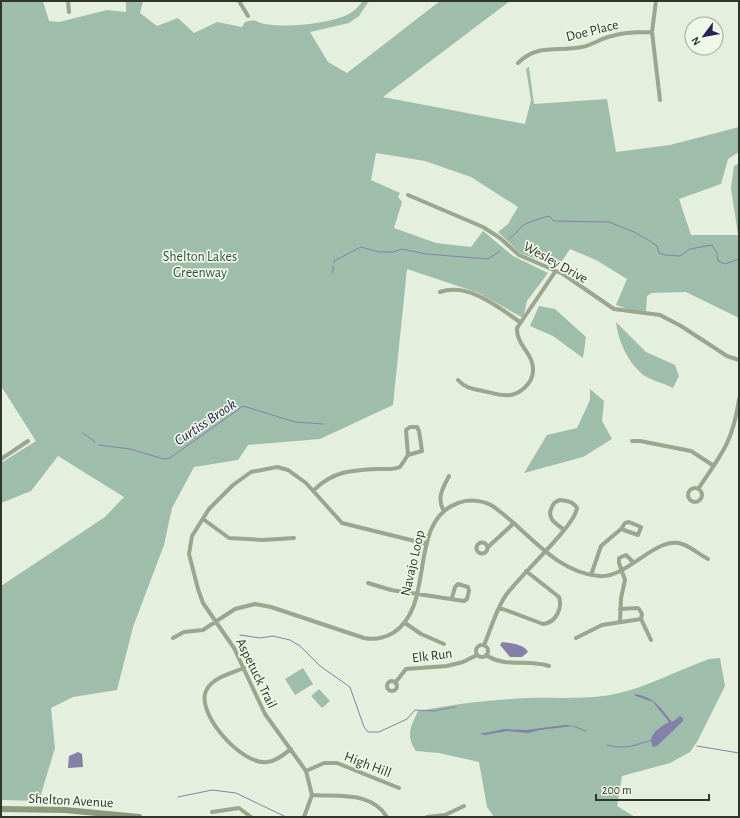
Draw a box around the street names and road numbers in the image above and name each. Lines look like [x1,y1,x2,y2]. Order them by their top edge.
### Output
street label: Doe Place [564,18,620,44]
street label: Wesley Drive [521,240,590,286]
street label: Navajo Loop [399,529,427,598]
street label: Aspetuck Trail [233,636,279,711]
street label: Elk Run [411,647,453,665]
street label: High Hill [342,750,393,780]
street label: Shelton Avenue [28,792,114,810]

